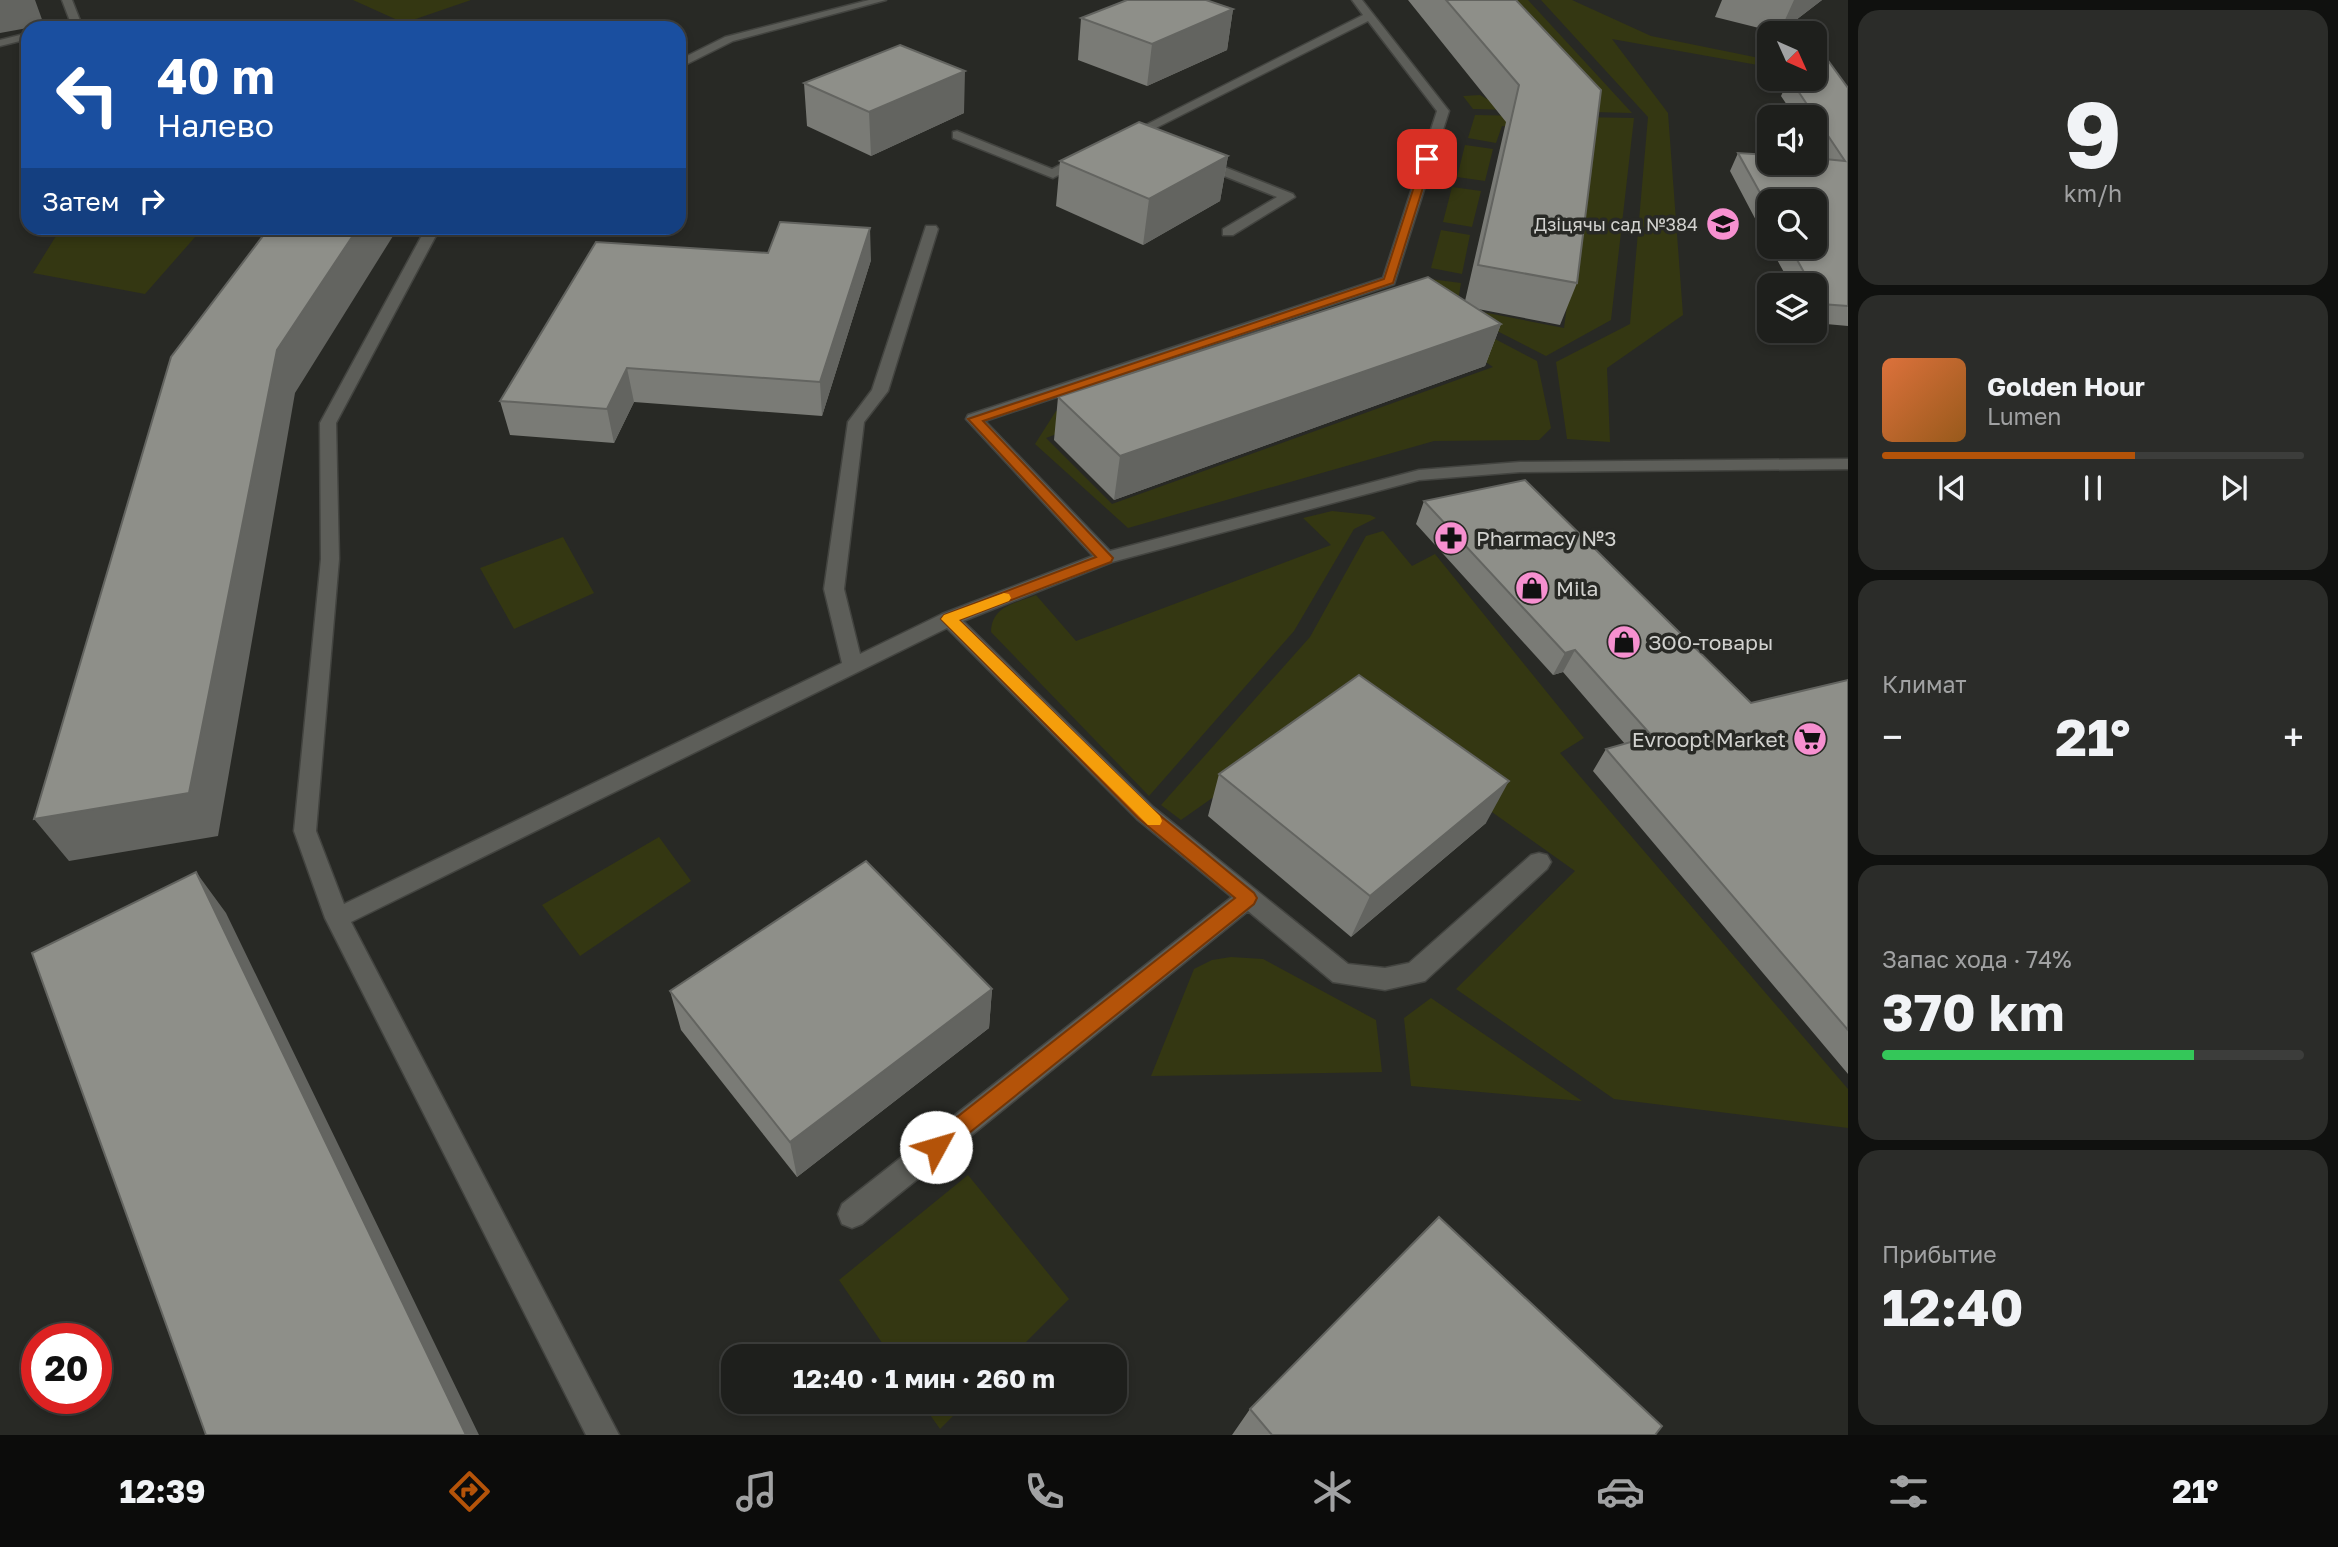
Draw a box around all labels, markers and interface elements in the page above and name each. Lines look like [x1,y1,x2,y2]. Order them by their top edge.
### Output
north arrow [1757,21,1827,91]
map controls [1757,21,1827,343]
text: 40 m [157,46,275,105]
icon: left [42,49,133,140]
text: 9 [2064,79,2122,188]
button: sound [1757,105,1827,175]
text: Налево [157,106,274,144]
pin [1397,129,1457,189]
icon: arrive [1408,140,1446,178]
text: km/h [2064,179,2122,207]
icon: right [133,182,171,220]
text: Затем [42,186,119,217]
button: search [1757,189,1827,259]
school or university icon: Дзіцячы сад №384 [1704,205,1742,243]
place label: Дзіцячы сад №384 [1534,213,1698,235]
button: layers [1757,273,1827,343]
text: Golden Hour [1987,371,2145,402]
text: Lumen [1987,402,2061,430]
icon: previous [1933,469,1971,507]
icon: pause [2074,469,2112,507]
icon: next [2215,469,2253,507]
pharmacy icon: Pharmacy №3 [1432,519,1470,557]
place label: Pharmacy №3 [1476,525,1617,551]
shop icon: Mila [1513,569,1551,607]
place label: Mila [1556,575,1598,601]
shop icon: ЗОО-товары [1605,623,1643,661]
place label: ЗОО-товары [1648,629,1773,655]
text: Климат [1882,670,1967,698]
text: 21° [2055,705,2131,767]
text: − [1882,714,1903,759]
text: + [2283,714,2304,759]
supermarket icon: Evroopt Market [1791,720,1829,758]
place label: Evroopt Market [1632,726,1786,752]
text: Запас хода · 74% [1882,945,2072,973]
text: 370 km [1882,980,2065,1042]
position arrow [899,1110,973,1184]
text: Прибытие [1882,1240,1997,1268]
text: 12:40 [1882,1275,2023,1337]
speed limit sign: 20 [21,1323,112,1414]
text: 12:40 · 1 мин · 260 m [793,1363,1055,1394]
icon: directions [445,1467,494,1516]
icon: music [732,1467,781,1516]
icon: phone [1020,1467,1069,1516]
icon: climate [1308,1467,1357,1516]
icon: car [1596,1467,1645,1516]
icon: filters [1884,1467,1933,1516]
text: 12:39 [119,1472,206,1510]
text: 21° [2172,1472,2218,1510]

